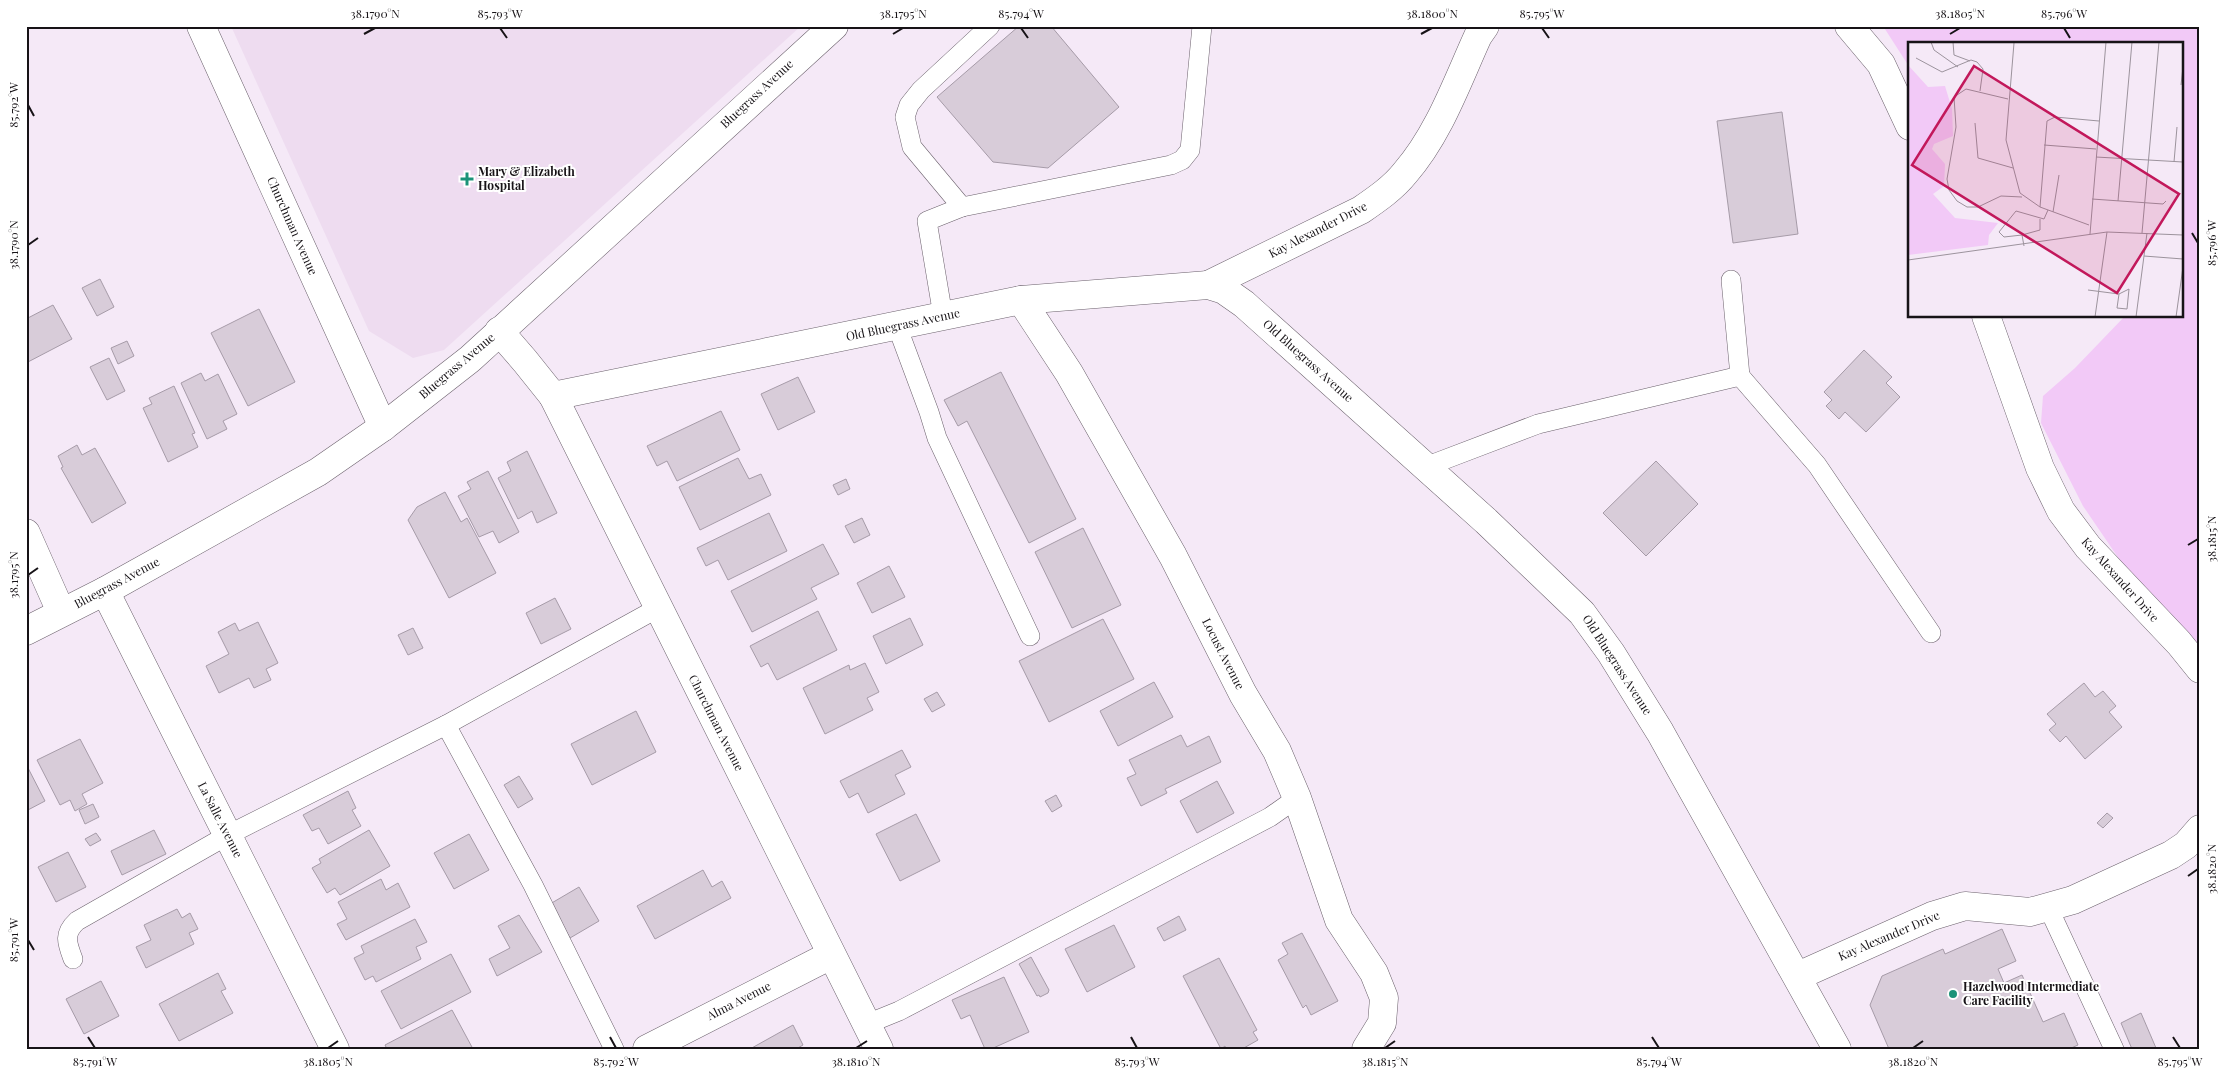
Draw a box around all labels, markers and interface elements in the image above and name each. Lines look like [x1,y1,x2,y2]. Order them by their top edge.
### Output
text: 38.1790°N [350,5,400,21]
text: 85.793°W [477,5,523,21]
text: 38.1795°N [879,5,927,21]
text: 85.794°W [998,5,1044,21]
text: 38.1800°N [1406,5,1458,21]
text: 85.795°W [1520,5,1565,21]
text: 38.1805°N [1935,5,1985,21]
text: 85.796°W [2041,5,2087,21]
inset map [1908,42,2184,318]
street label: Bluegrass Avenue [716,55,796,131]
text: 85.792°W [5,82,21,128]
place label: Mary & Elizabeth Hospital [478,163,575,193]
marker: Mary & Elizabeth Hospital [460,172,474,186]
street label: Churchman Avenue [264,174,322,277]
street label: Kay Alexander Drive [1265,197,1370,261]
text: 38.1790°N [5,220,21,270]
text: 85.796°W [2203,220,2219,266]
street label: Old Bluegrass Avenue [844,304,961,344]
street label: Old Bluegrass Avenue [1260,315,1357,405]
street label: Bluegrass Avenue [415,329,498,402]
text: 38.1815°N [2203,515,2219,562]
street label: Kay Alexander Drive [2078,534,2163,625]
text: 38.1795°N [5,551,21,599]
street label: Bluegrass Avenue [71,553,162,611]
street label: Old Bluegrass Avenue [1579,611,1656,718]
street label: Locust Avenue [1199,615,1249,692]
street label: Churchman Avenue [686,672,748,774]
street label: La Salle Avenue [195,779,247,860]
text: 38.1820°N [2203,843,2219,894]
street label: Kay Alexander Drive [1835,906,1942,964]
text: 85.791°W [5,918,21,962]
street label: Alma Avenue [703,977,773,1024]
place label: Hazelwood Intermediate Care Facility [1963,978,2099,1008]
marker: Hazelwood Intermediate Care Facility [1947,988,1959,1000]
text: 85.791°W [73,1053,117,1069]
text: 38.1805°N [303,1053,353,1069]
text: 85.792°W [593,1053,639,1069]
text: 38.1810°N [831,1053,881,1069]
text: 85.793°W [1114,1053,1160,1069]
text: 38.1815°N [1362,1053,1409,1069]
text: 85.794°W [1636,1053,1682,1069]
text: 38.1820°N [1888,1053,1939,1069]
text: 85.795°W [2158,1053,2203,1069]

